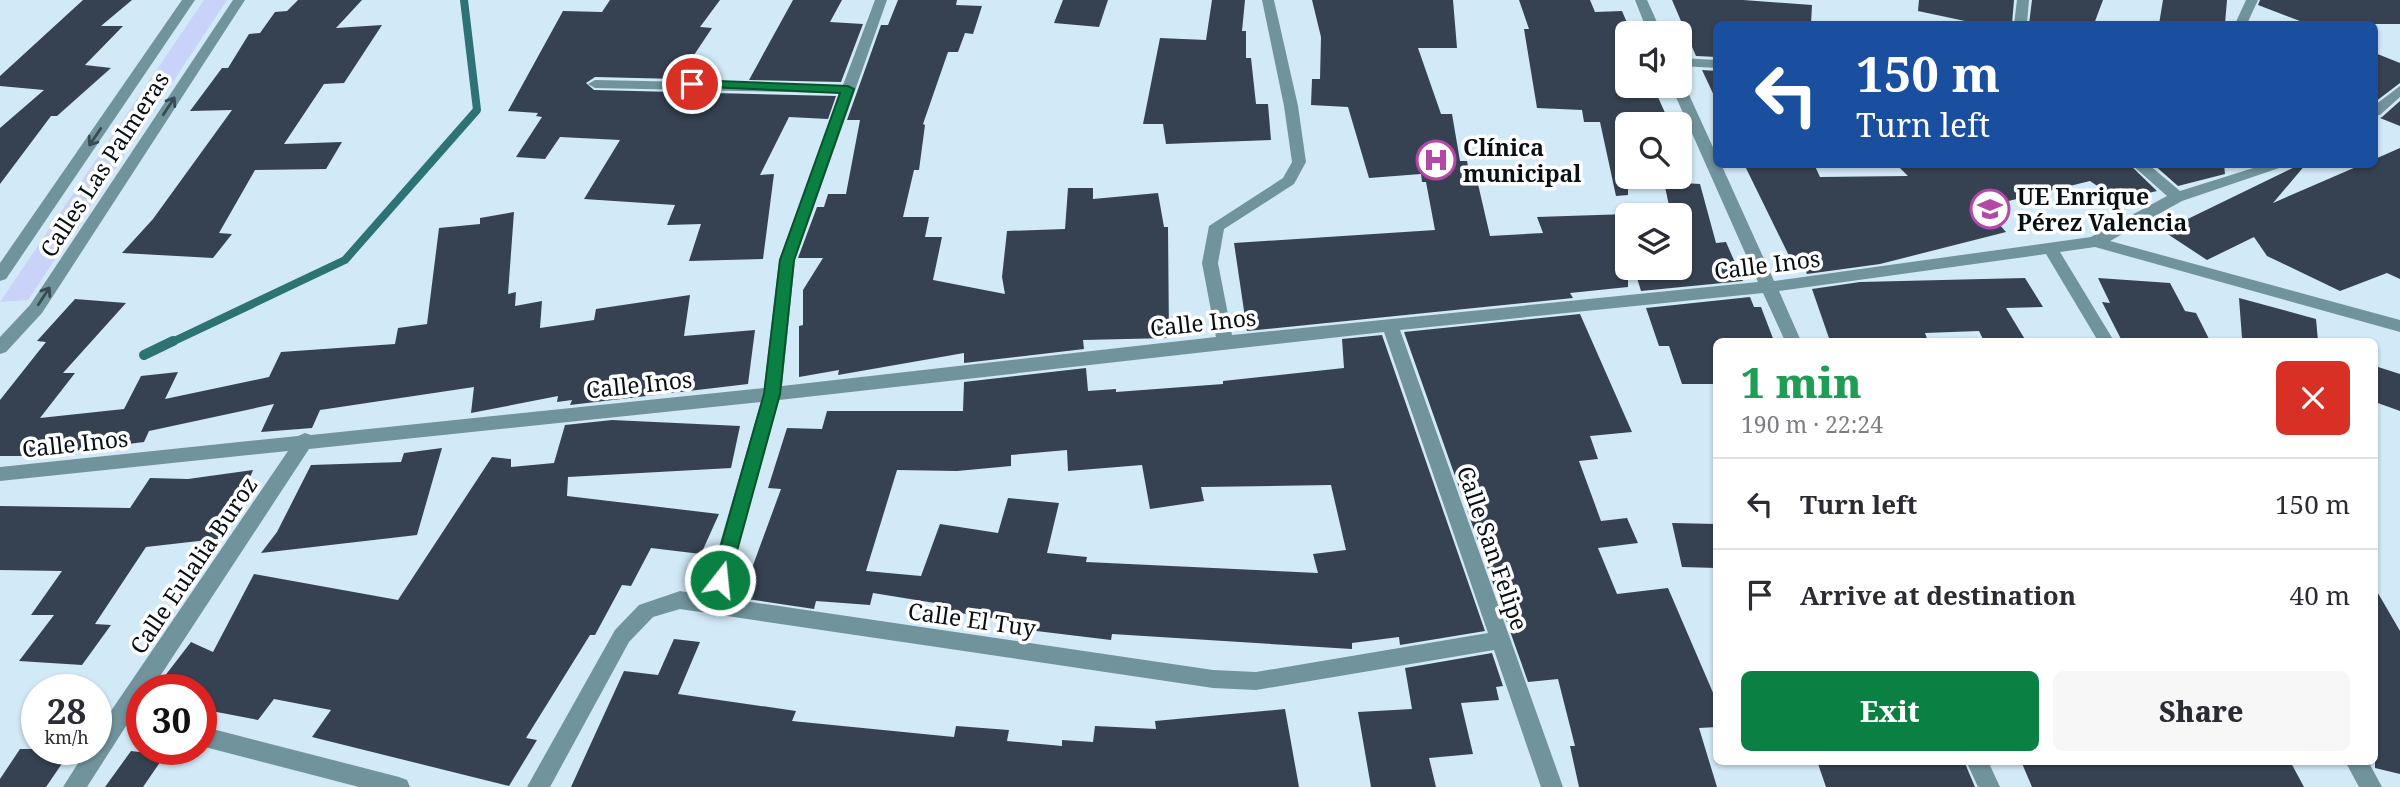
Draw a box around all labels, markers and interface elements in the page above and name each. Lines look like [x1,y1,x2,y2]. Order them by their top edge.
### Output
map controls [1615,21,1692,280]
button: sound [1615,21,1692,98]
text: 150 m [1856,40,2000,106]
icon: left [1741,49,1832,140]
pin [662,54,722,114]
street label: Calles Las Palmeras [32,65,176,263]
icon: arrive [673,65,711,103]
one-way arrow [162,97,177,116]
text: Turn left [1856,103,1990,146]
button: search [1615,112,1692,189]
one-way arrow [88,127,102,146]
place label: Clínica municipal [1463,131,1581,189]
hospital icon: Clínica municipal [1415,139,1457,181]
place label: UE Enrique Pérez Valencia [2017,180,2187,238]
school or university icon: UE Enrique Pérez Valencia [1969,188,2011,230]
button: layers [1615,203,1692,280]
street label: Calle Inos [1712,242,1822,286]
one-way arrow [37,287,51,306]
street label: Calle Inos [1148,301,1258,343]
text: 1 min [1741,353,1862,410]
button: close [2276,361,2350,435]
street label: Calle Inos [584,363,694,405]
text: 190 m · 22:24 [1741,408,1883,440]
street label: Calle Inos [20,422,130,464]
street label: Calle San Felipe [1450,462,1536,634]
street label: Calle Eulalia Buroz [122,470,264,660]
icon: left [1741,485,1779,523]
text: Turn left [1800,486,1917,522]
text: 150 m [2275,486,2350,522]
position arrow [683,543,757,617]
icon: arrive [1741,576,1779,614]
text: Arrive at destination [1800,577,2076,613]
text: 40 m [2290,577,2350,613]
street label: Calle El Tuy [906,594,1038,644]
button: Exit [1741,671,2039,751]
button: Share [2053,671,2350,751]
speed limit sign: 30 [126,674,217,765]
text: 28 [47,687,86,734]
text: km/h [44,725,89,749]

